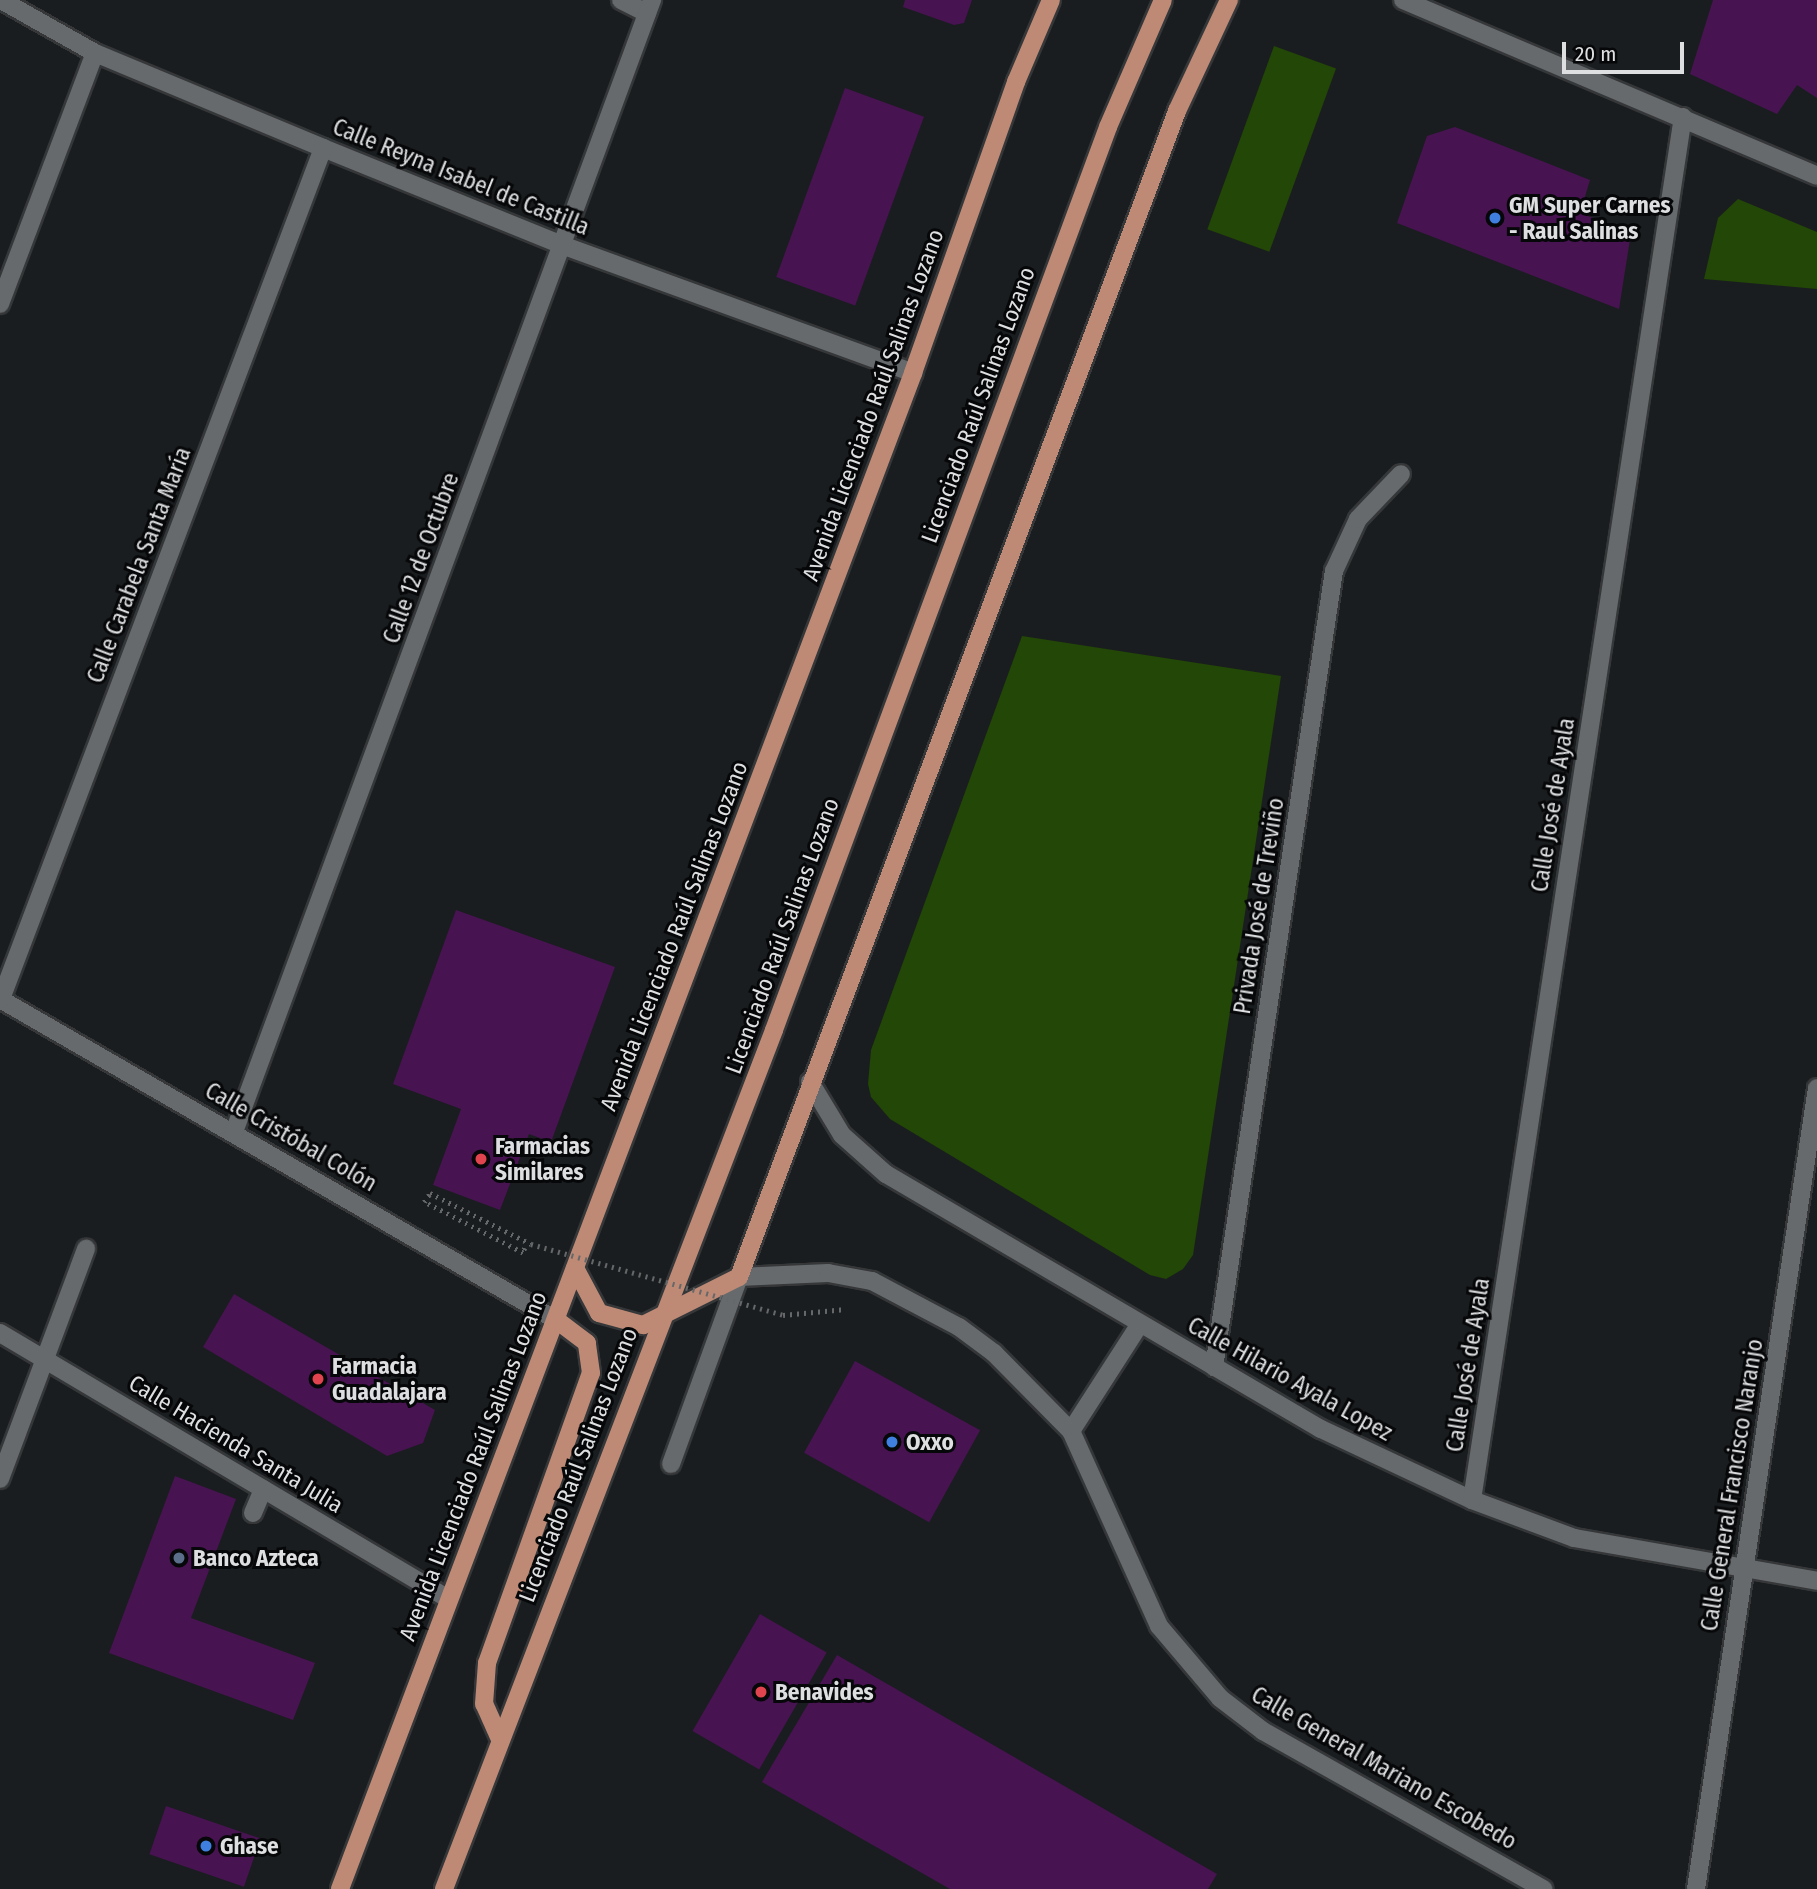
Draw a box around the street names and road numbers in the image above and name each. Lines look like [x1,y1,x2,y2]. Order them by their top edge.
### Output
street label: Calle Reyna Isabel de Castilla [329,113,593,241]
street label: Avenida Licenciado Raúl Salinas Lozano [796,226,950,584]
street label: Licenciado Raúl Salinas Lozano [915,263,1041,547]
street label: Calle Carabela Santa María [81,443,197,687]
street label: Calle 12 de Octubre [377,469,465,647]
street label: Calle José de Ayala [1526,716,1580,894]
street label: Avenida Licenciado Raúl Salinas Lozano [594,757,754,1115]
street label: Licenciado Raúl Salinas Lozano [719,794,845,1078]
street label: Privada José de Treviño [1228,796,1290,1016]
street label: Calle Cristóbal Colón [200,1077,382,1197]
street label: Calle José de Ayala [1441,1276,1495,1454]
street label: Avenida Licenciado Raúl Salinas Lozano [393,1287,553,1645]
street label: Calle Hilario Ayala Lopez [1183,1311,1397,1447]
street label: Licenciado Raúl Salinas Lozano [513,1324,643,1606]
street label: Calle General Francisco Naranjo [1695,1337,1769,1633]
street label: Calle Hacienda Santa Julia [124,1369,348,1519]
street label: Calle General Mariano Escobedo [1247,1681,1521,1855]

